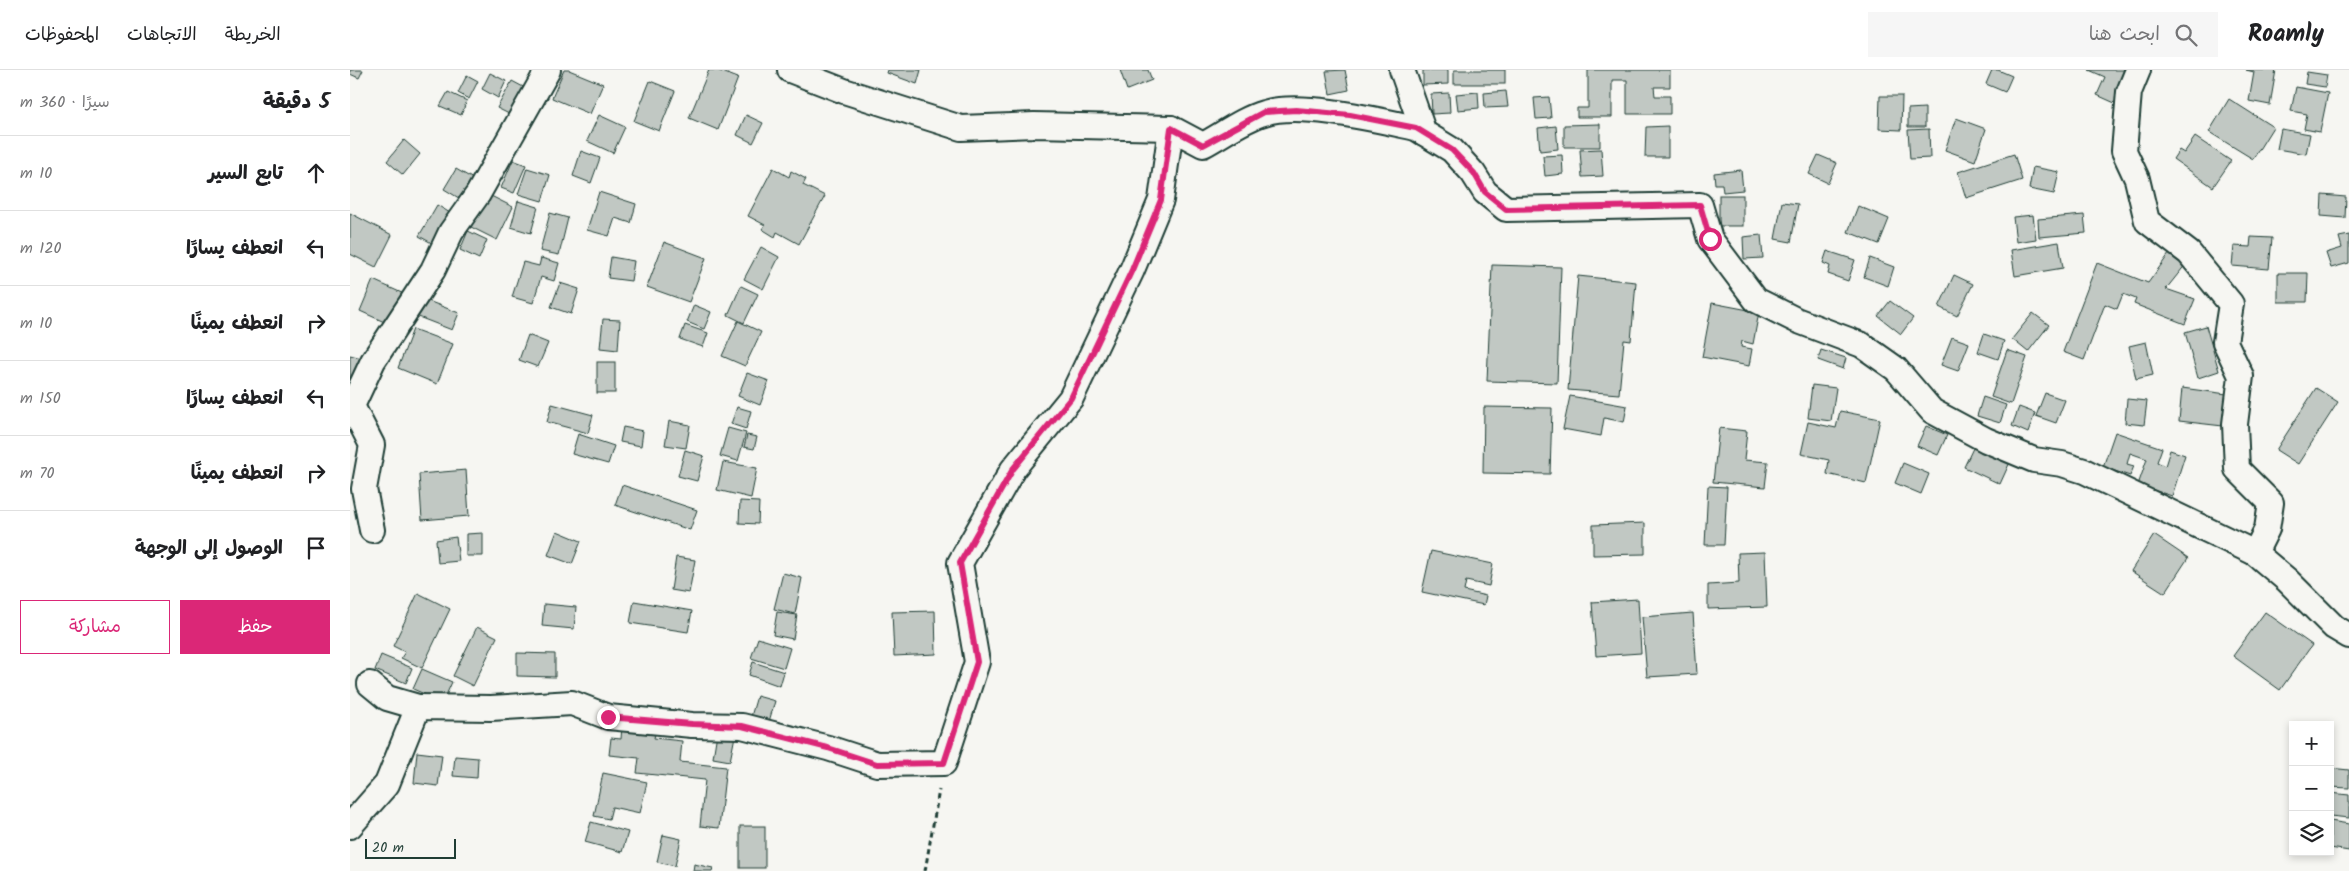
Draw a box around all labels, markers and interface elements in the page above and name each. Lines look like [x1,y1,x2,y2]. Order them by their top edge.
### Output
search box [1868,12,2218,57]
text: Roamly [2248,15,2324,54]
text: ابحث هنا [2089,20,2160,50]
text: المحفوظات [25,21,99,50]
text: الاتجاهات [127,21,197,50]
text: الخريطة [225,21,281,50]
icon: search [2172,21,2200,49]
text: 5 دقيقة [263,86,330,119]
text: سيرًا · 360 m [20,90,110,115]
text: تابع السير [208,159,283,189]
icon: ahead [302,159,330,187]
text: 10 m [20,161,52,186]
route start [1699,228,1722,251]
text: انعطف يسارًا [186,234,283,264]
icon: left [302,234,330,262]
text: 120 m [20,236,62,261]
text: انعطف يمينًا [191,309,283,339]
icon: right [302,309,330,337]
text: 10 m [20,311,52,336]
text: انعطف يسارًا [186,384,283,414]
icon: left [302,384,330,412]
text: 150 m [20,386,61,411]
text: انعطف يمينًا [191,459,283,489]
icon: right [302,459,330,487]
text: 70 m [20,461,55,486]
text: الوصول إلى الوجهة [135,534,283,564]
icon: arrive [302,534,330,562]
button: مشاركة [20,600,170,654]
button: حفظ [180,600,330,654]
route end [597,706,620,729]
map controls [2289,721,2334,856]
button: + [2289,721,2334,766]
button: − [2289,766,2334,811]
button: layers [2289,811,2334,856]
scale bar [365,836,456,859]
text: 20 m [372,837,404,859]

